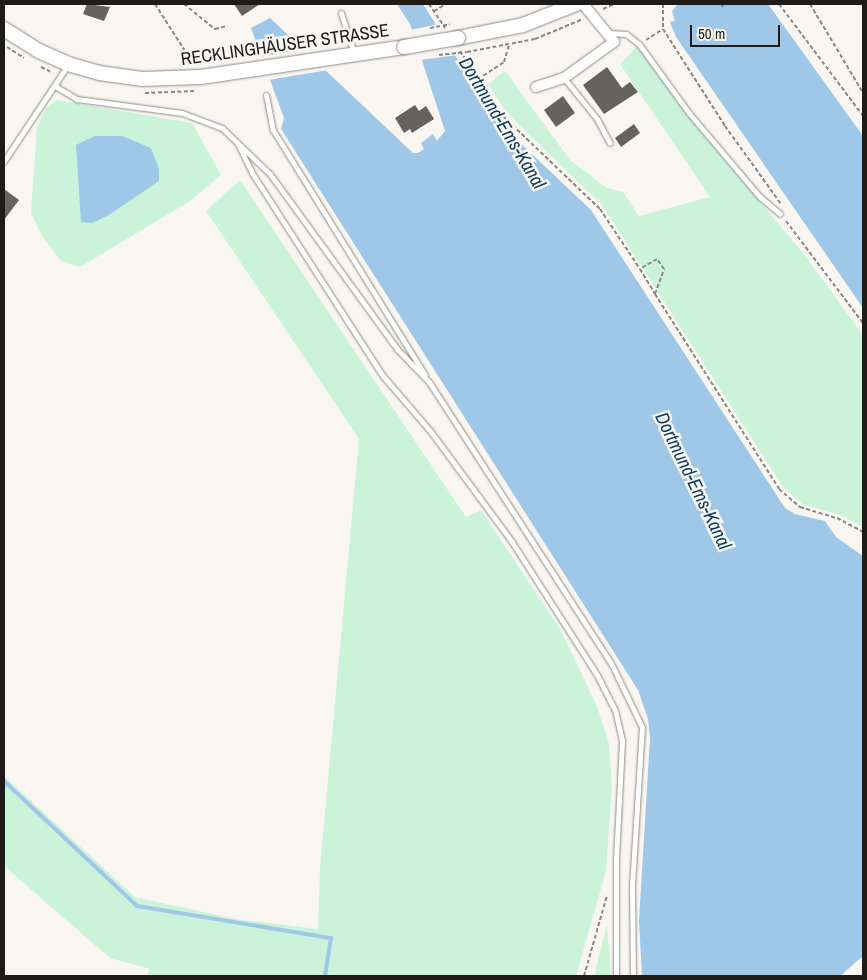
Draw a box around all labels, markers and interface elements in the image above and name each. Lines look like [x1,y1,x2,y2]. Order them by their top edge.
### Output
scale bar [692,15,782,47]
street label: RECKLINGHÄUSER STRASSE [180,20,390,70]
text: 50 m [698,23,725,44]
water label: Dortmund-Ems-Kanal [454,53,550,193]
water label: Dortmund-Ems-Kanal [650,409,736,553]

